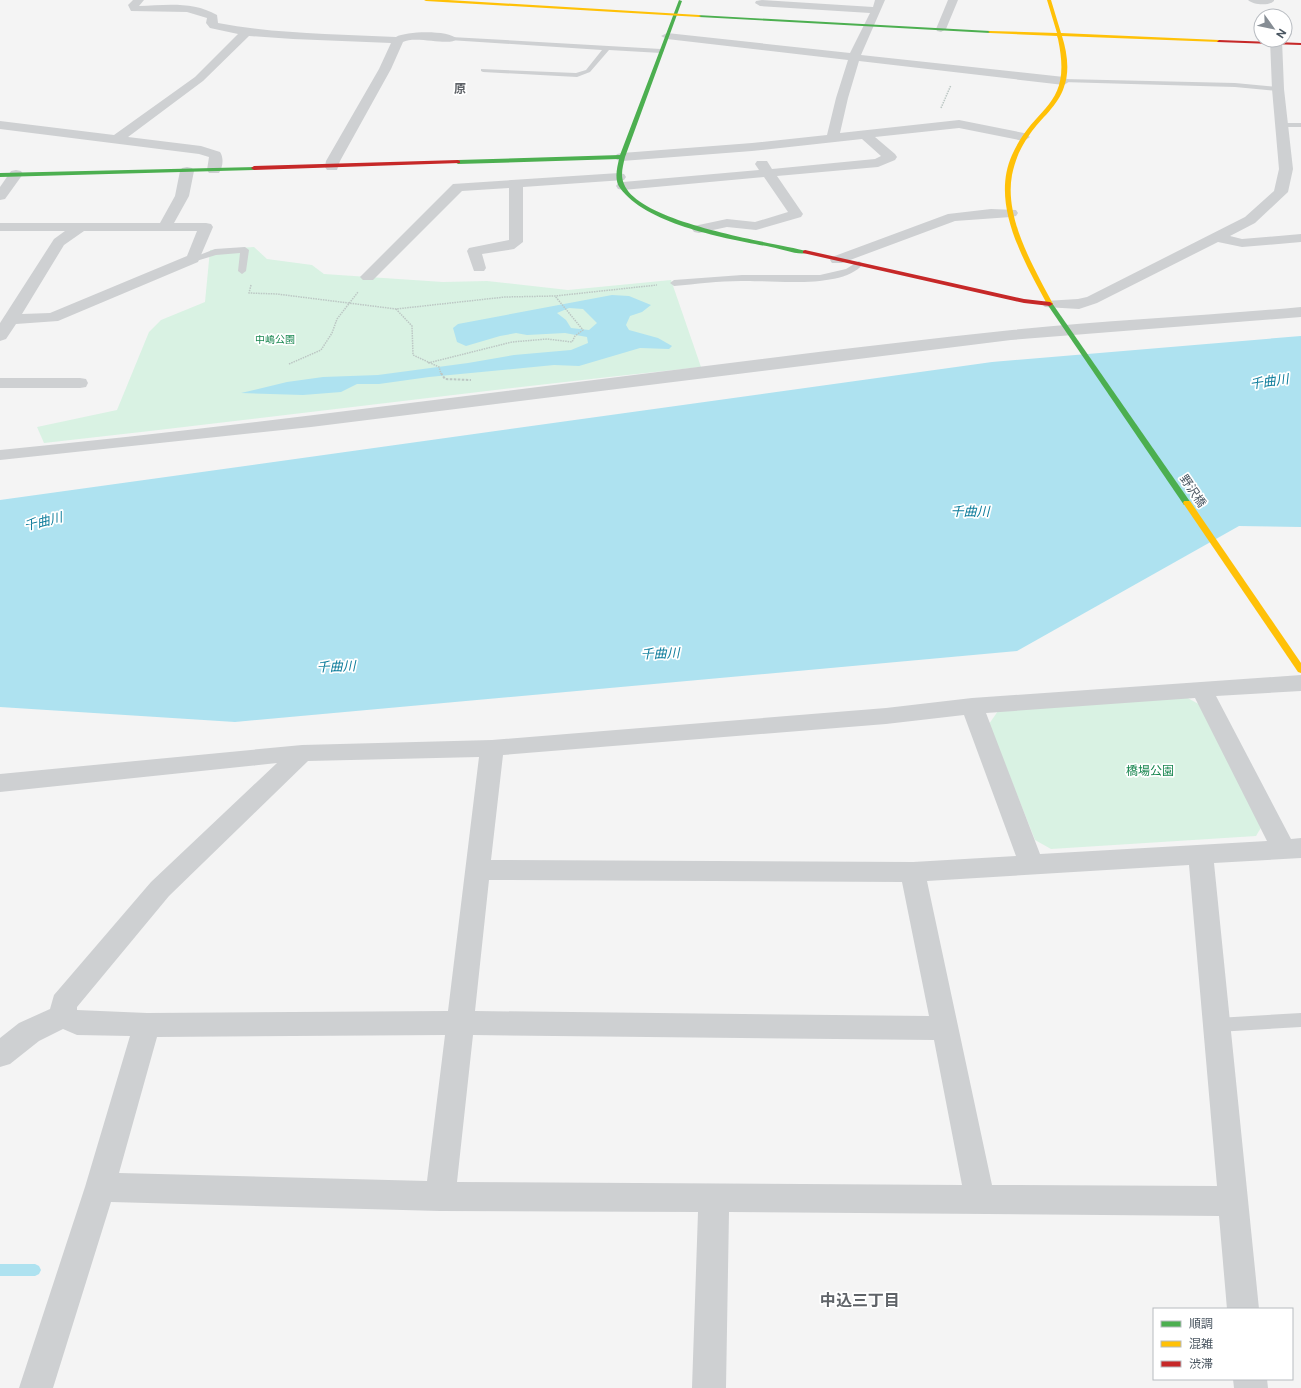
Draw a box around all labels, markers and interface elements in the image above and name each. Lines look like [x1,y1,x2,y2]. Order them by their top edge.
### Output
north arrow [1253,8,1293,48]
text: N [1274,27,1289,40]
district label: 原 [454,82,466,96]
park label: 中嶋公園 [255,333,295,345]
water label: 千曲川 [1249,371,1291,392]
street label: 野沢橋 [1177,472,1209,510]
water label: 千曲川 [950,504,991,519]
water label: 千曲川 [22,509,66,533]
water label: 千曲川 [640,645,682,662]
water label: 千曲川 [316,658,358,675]
park label: 橋場公園 [1126,764,1174,778]
district label: 中込三丁目 [820,1291,900,1310]
legend [1153,1308,1293,1380]
text: 順調 [1189,1317,1213,1331]
text: 混雑 [1189,1337,1213,1351]
text: 渋滞 [1189,1357,1213,1371]

